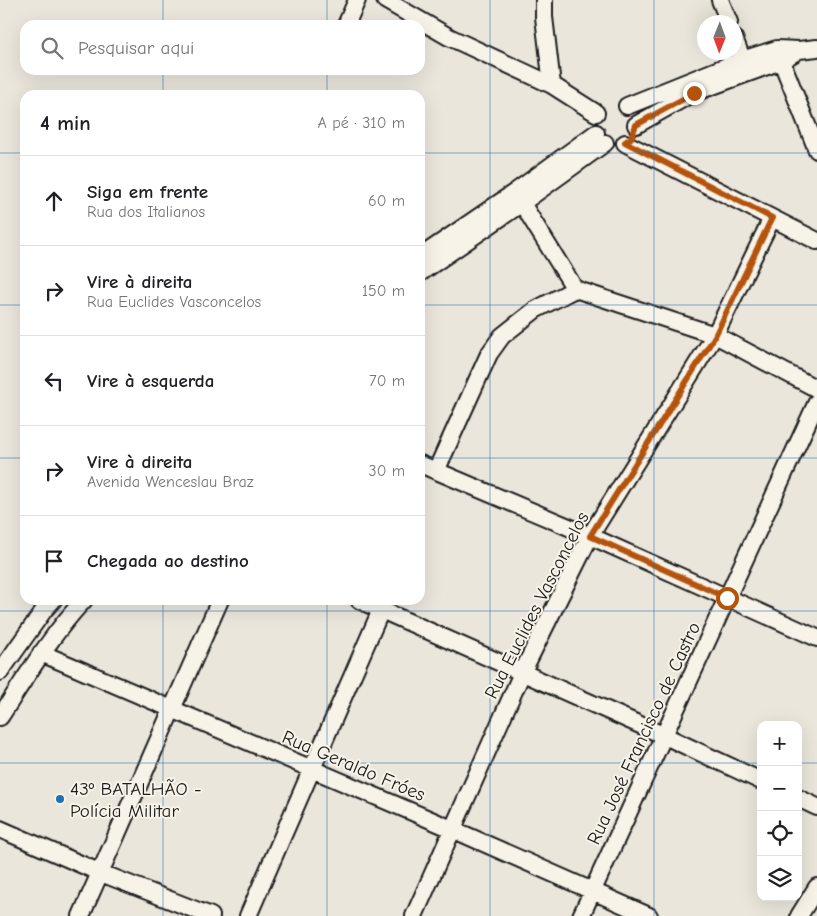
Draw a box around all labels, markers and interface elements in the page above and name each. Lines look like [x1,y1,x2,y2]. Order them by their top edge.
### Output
north arrow [697,15,742,60]
search box [20,20,425,75]
icon: search [38,34,66,62]
text: Pesquisar aqui [78,37,194,59]
route end [683,82,706,105]
text: 4 min [40,111,91,135]
text: A pé · 310 m [318,114,405,132]
text: Siga em frente [87,181,208,203]
icon: ahead [40,187,68,215]
text: 60 m [368,192,405,210]
text: Rua dos Italianos [87,203,205,221]
text: Vire à direita [87,271,192,293]
icon: right [40,277,68,305]
text: 150 m [362,282,405,300]
text: Rua Euclides Vasconcelos [87,293,261,311]
icon: left [40,367,68,395]
text: Vire à esquerda [87,370,214,392]
text: 70 m [369,372,405,390]
text: Vire à direita [87,451,192,473]
icon: right [40,457,68,485]
text: 30 m [369,462,405,480]
text: Avenida Wenceslau Braz [87,473,254,491]
street label: Rua Euclides Vasconcelos [480,508,594,703]
icon: arrive [40,547,68,575]
text: Chegada ao destino [87,550,249,572]
route start [716,587,739,610]
street label: Rua José Francisco de Castro [583,619,705,848]
map controls [757,721,802,901]
button: + [757,721,802,766]
street label: Rua Geraldo Fróes [279,726,429,806]
button: − [757,766,802,811]
place label: 43º BATALHÃO - Polícia Militar [70,778,202,822]
marker: 43º BATALHÃO - Polícia Militar [54,793,66,805]
button: locate [757,811,802,856]
button: layers [757,856,802,901]

